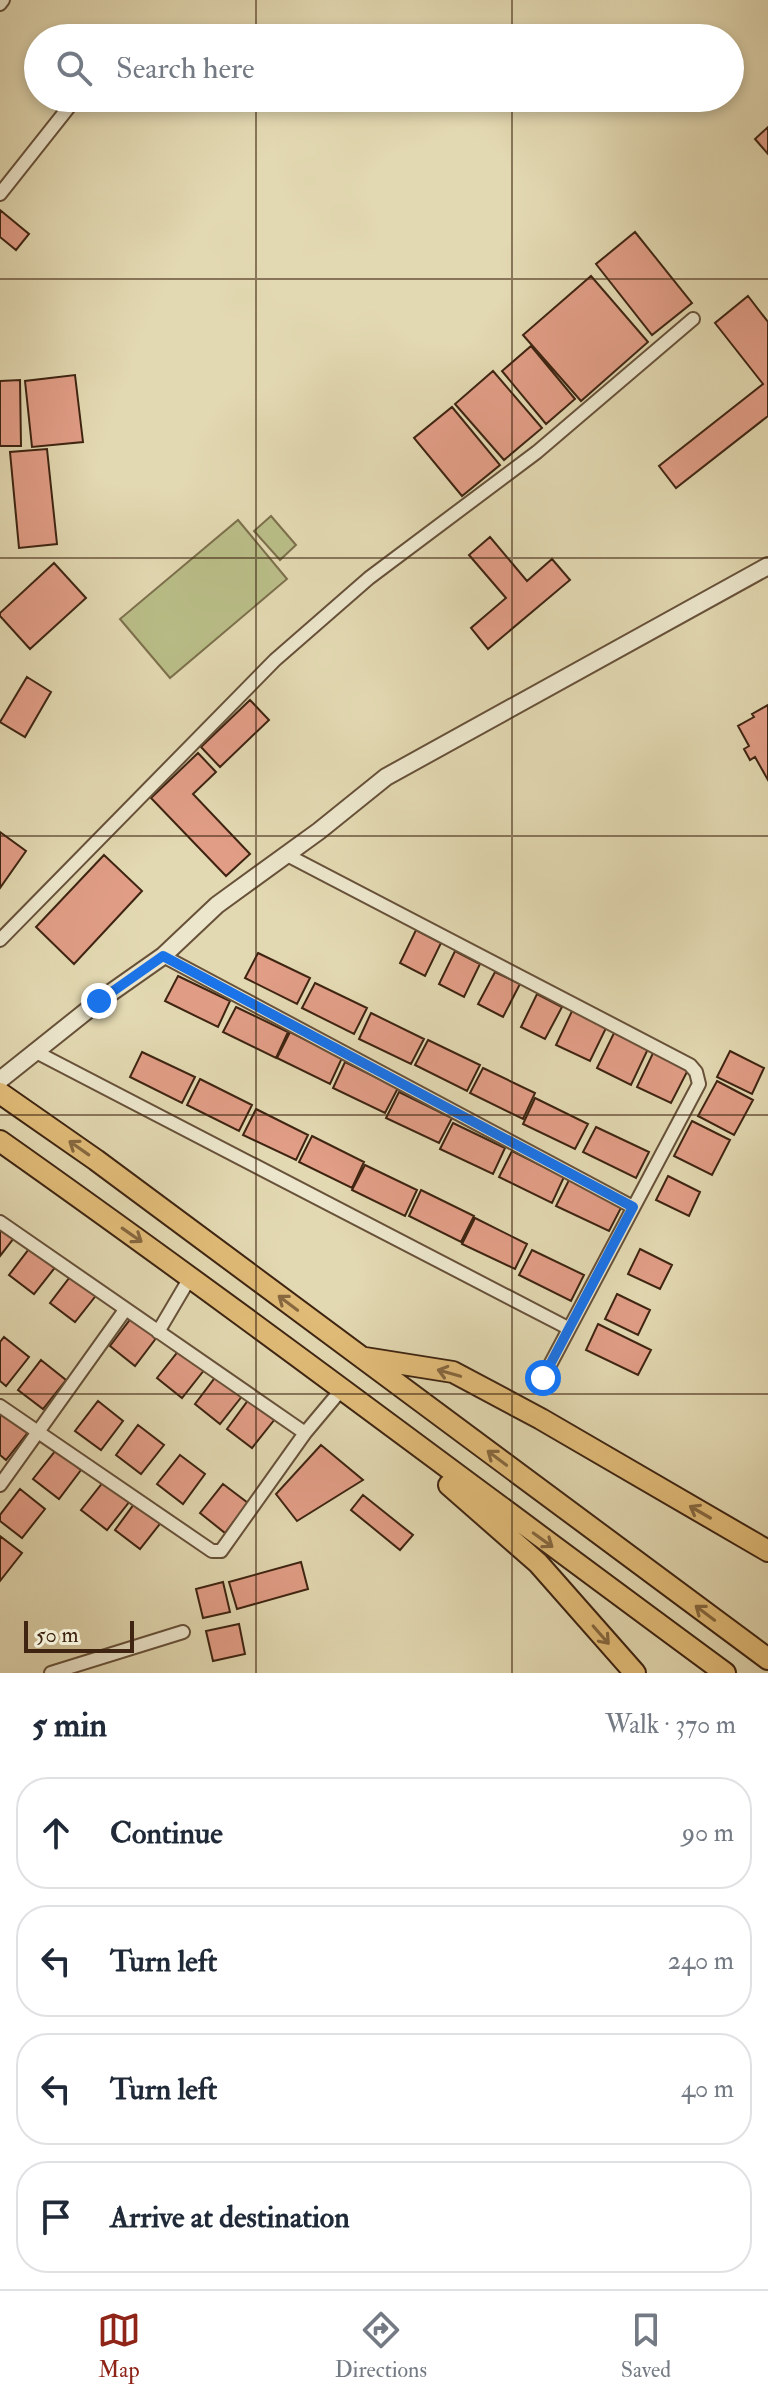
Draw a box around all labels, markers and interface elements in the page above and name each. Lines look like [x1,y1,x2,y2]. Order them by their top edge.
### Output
search box [24,24,744,112]
icon: search [52,46,96,90]
text: Search here [116,50,255,87]
route end [81,983,117,1019]
one-way arrow [68,1140,90,1156]
one-way arrow [121,1227,143,1243]
one-way arrow [278,1294,299,1311]
route start [525,1360,561,1396]
one-way arrow [437,1365,462,1379]
one-way arrow [487,1449,508,1466]
one-way arrow [689,1504,712,1520]
one-way arrow [532,1531,554,1548]
one-way arrow [695,1604,717,1621]
scale bar [24,1617,134,1653]
text: 50 m [36,1621,78,1649]
one-way arrow [592,1624,610,1644]
text: 5 min [32,1704,107,1747]
text: Walk · 370 m [605,1709,736,1741]
icon: ahead [34,1811,78,1855]
text: Continue [110,1815,223,1852]
text: 90 m [682,1817,734,1849]
icon: left [34,1939,78,1983]
text: Turn left [110,1943,217,1980]
text: 240 m [668,1945,734,1977]
icon: left [34,2067,78,2111]
text: Turn left [110,2071,217,2108]
text: 40 m [681,2073,734,2105]
icon: arrive [34,2195,78,2239]
text: Arrive at destination [110,2199,350,2236]
tab: Map [97,2308,141,2384]
tab: Directions [335,2308,427,2384]
tab: Saved [621,2308,671,2384]

